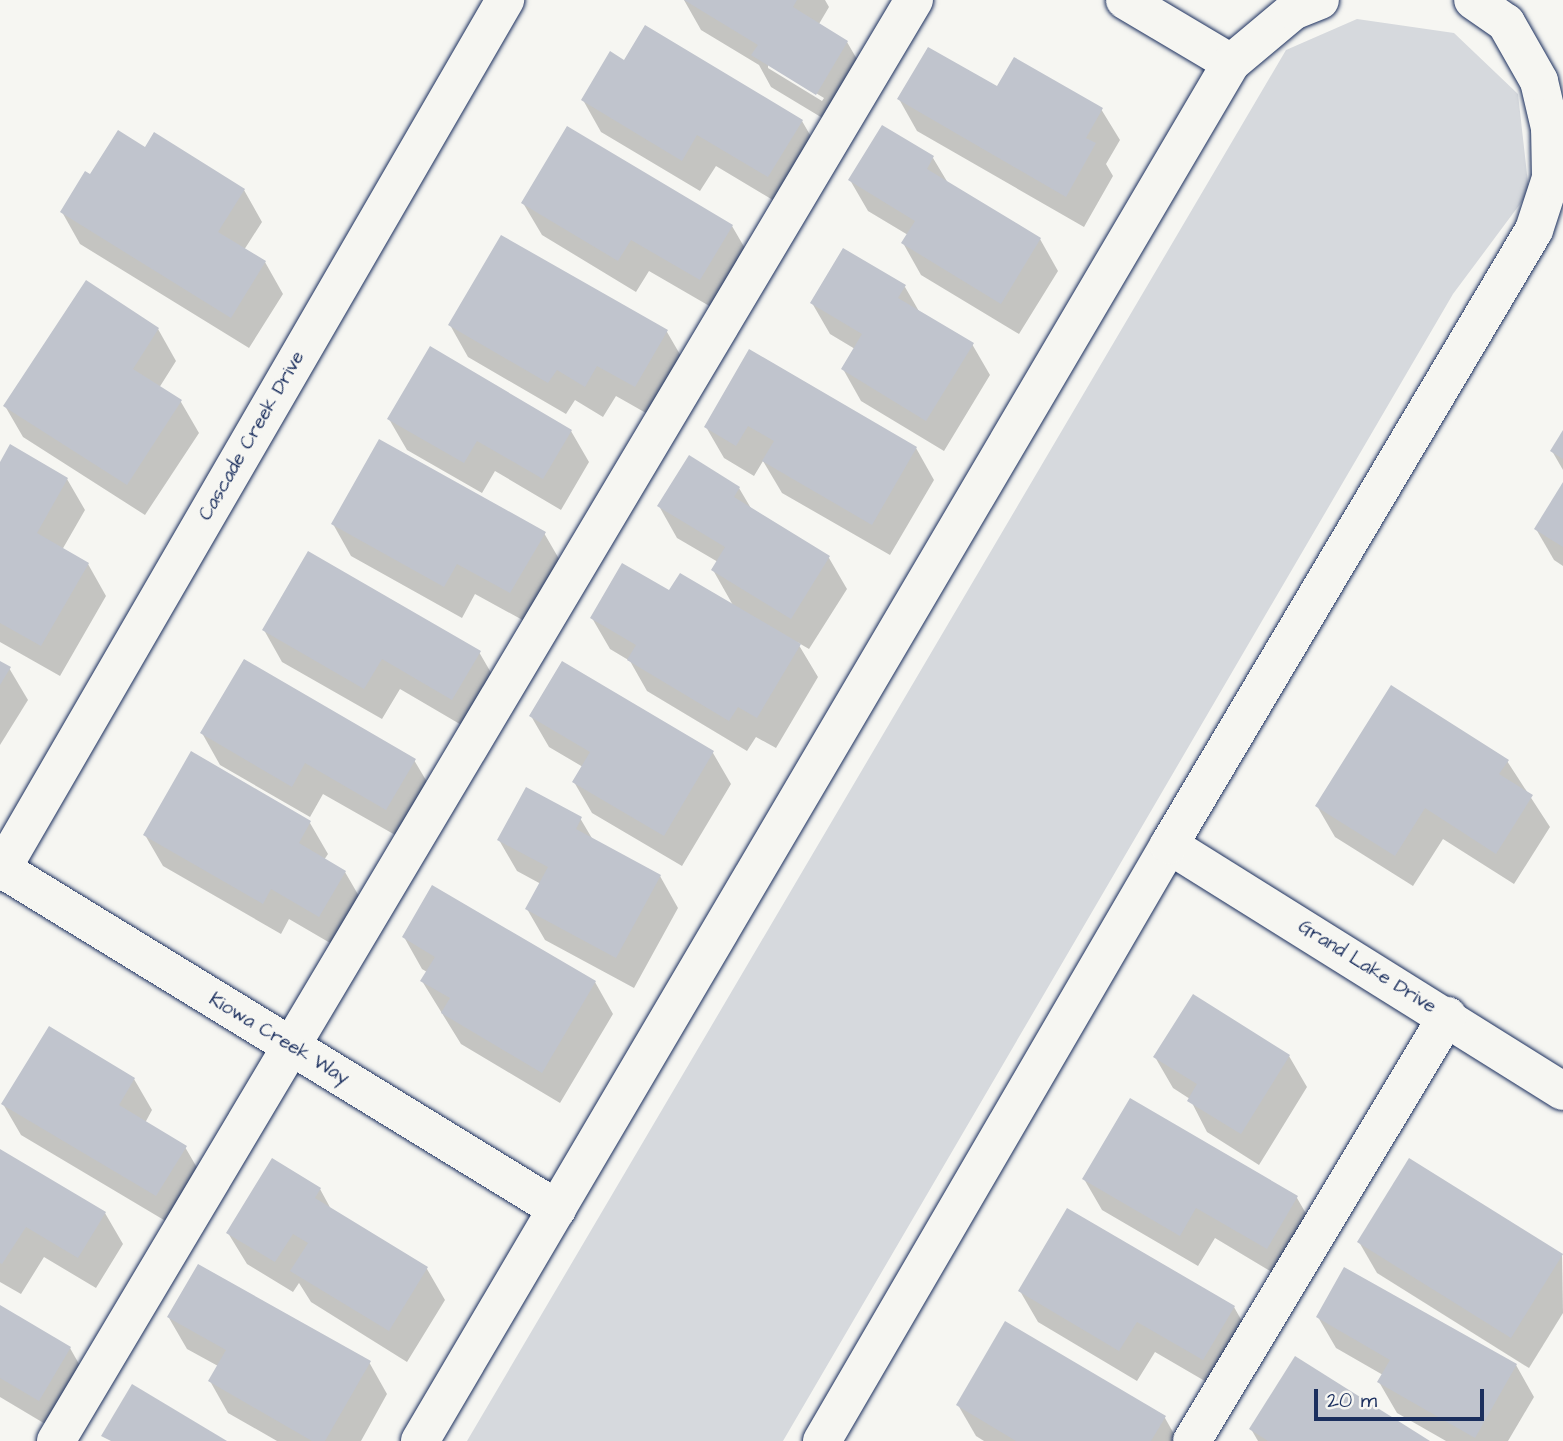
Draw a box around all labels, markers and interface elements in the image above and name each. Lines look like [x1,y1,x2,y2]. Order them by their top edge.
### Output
street label: Cascade Creek Drive [194,347,310,525]
street label: Grand Lake Drive [1294,915,1440,1019]
street label: Kiowa Creek Way [205,988,353,1090]
scale bar [1318,1374,1488,1418]
text: 20 m [1327,1386,1377,1415]

